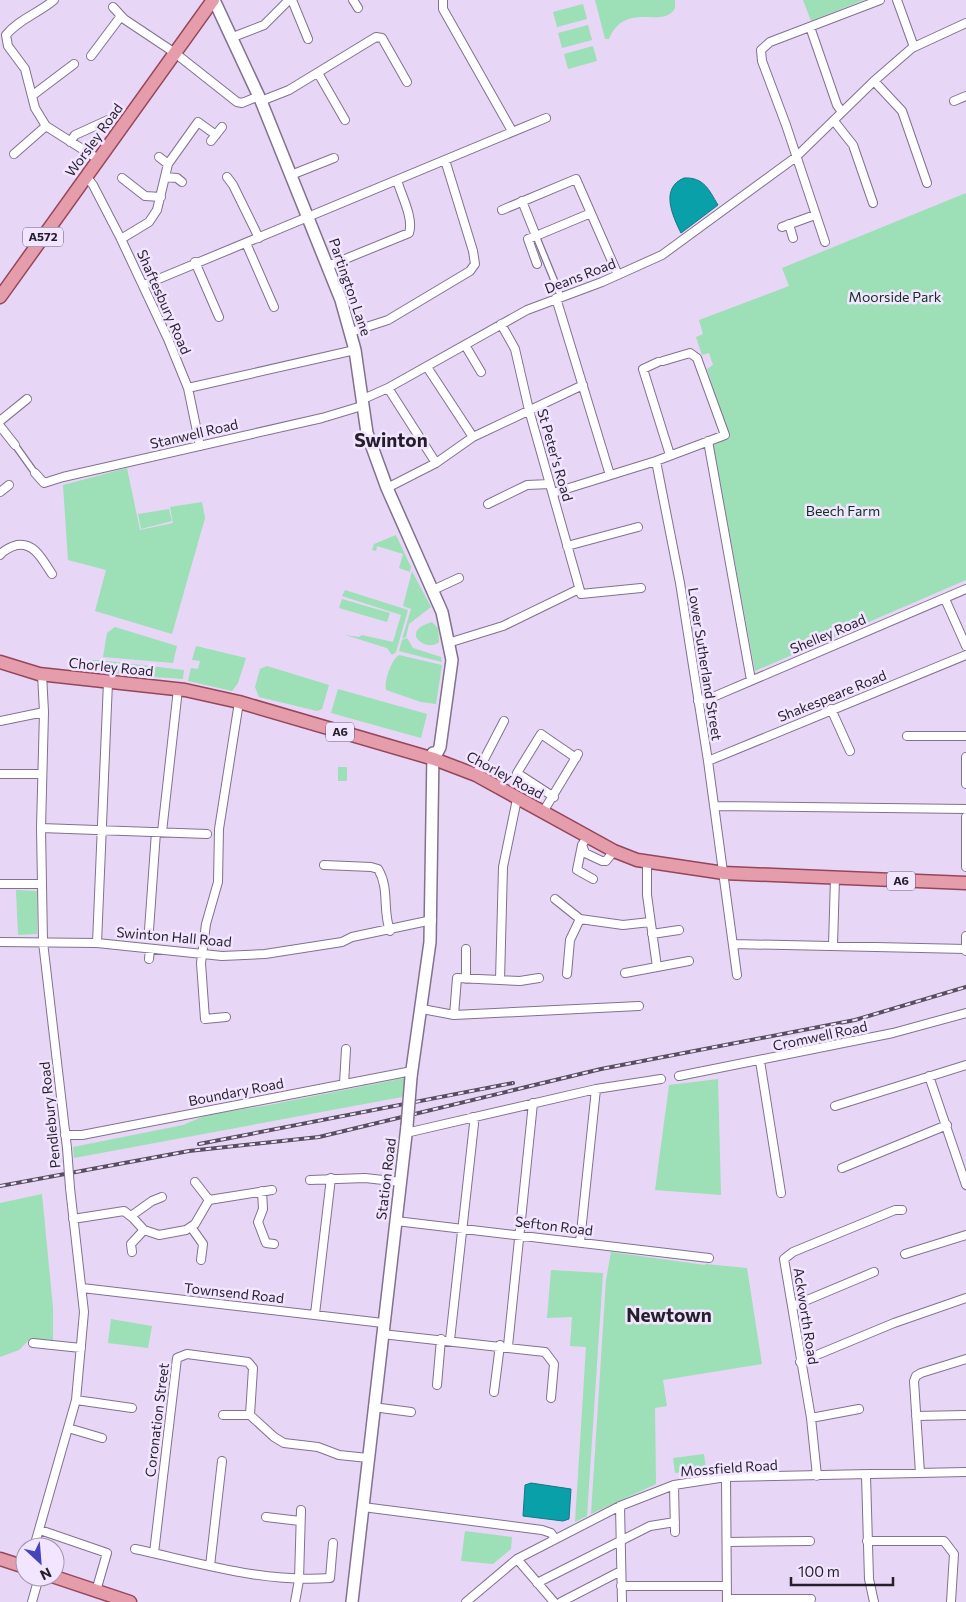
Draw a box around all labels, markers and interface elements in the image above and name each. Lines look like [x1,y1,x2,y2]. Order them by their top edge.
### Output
street label: Worsley Road [61,100,126,180]
road number: A572 [23,228,63,246]
street label: Partington Lane [326,236,375,338]
street label: Shaftesbury Road [134,247,195,357]
street label: Deans Road [542,254,618,297]
park label: Moorside Park [849,288,942,305]
street label: St Peter's Road [534,407,577,503]
street label: Stanwell Road [148,415,240,452]
district label: Swinton [354,428,428,451]
park label: Beech Farm [806,502,880,519]
street label: Lower Sutherland Street [685,586,726,742]
street label: Shelley Road [787,610,868,657]
street label: Chorley Road [68,654,154,679]
street label: Shakespeare Road [775,666,889,725]
road number: A6 [326,722,354,742]
street label: Chorley Road [464,747,547,802]
road number: A6 [887,871,915,890]
street label: Swinton Hall Road [116,923,232,950]
street label: Cromwell Road [771,1017,869,1054]
street label: Pendlebury Road [35,1061,64,1169]
street label: Boundary Road [187,1074,285,1109]
street label: Station Road [372,1137,399,1221]
street label: Sefton Road [514,1212,594,1239]
street label: Ackworth Road [790,1266,823,1366]
street label: Townsend Road [183,1279,285,1306]
district label: Newtown [626,1303,712,1326]
street label: Coronation Street [141,1362,172,1478]
street label: Mossfield Road [680,1456,778,1479]
north arrow [15,1537,65,1587]
scale bar [791,1554,894,1586]
text: 100 m [798,1562,840,1580]
text: N [37,1564,54,1584]

